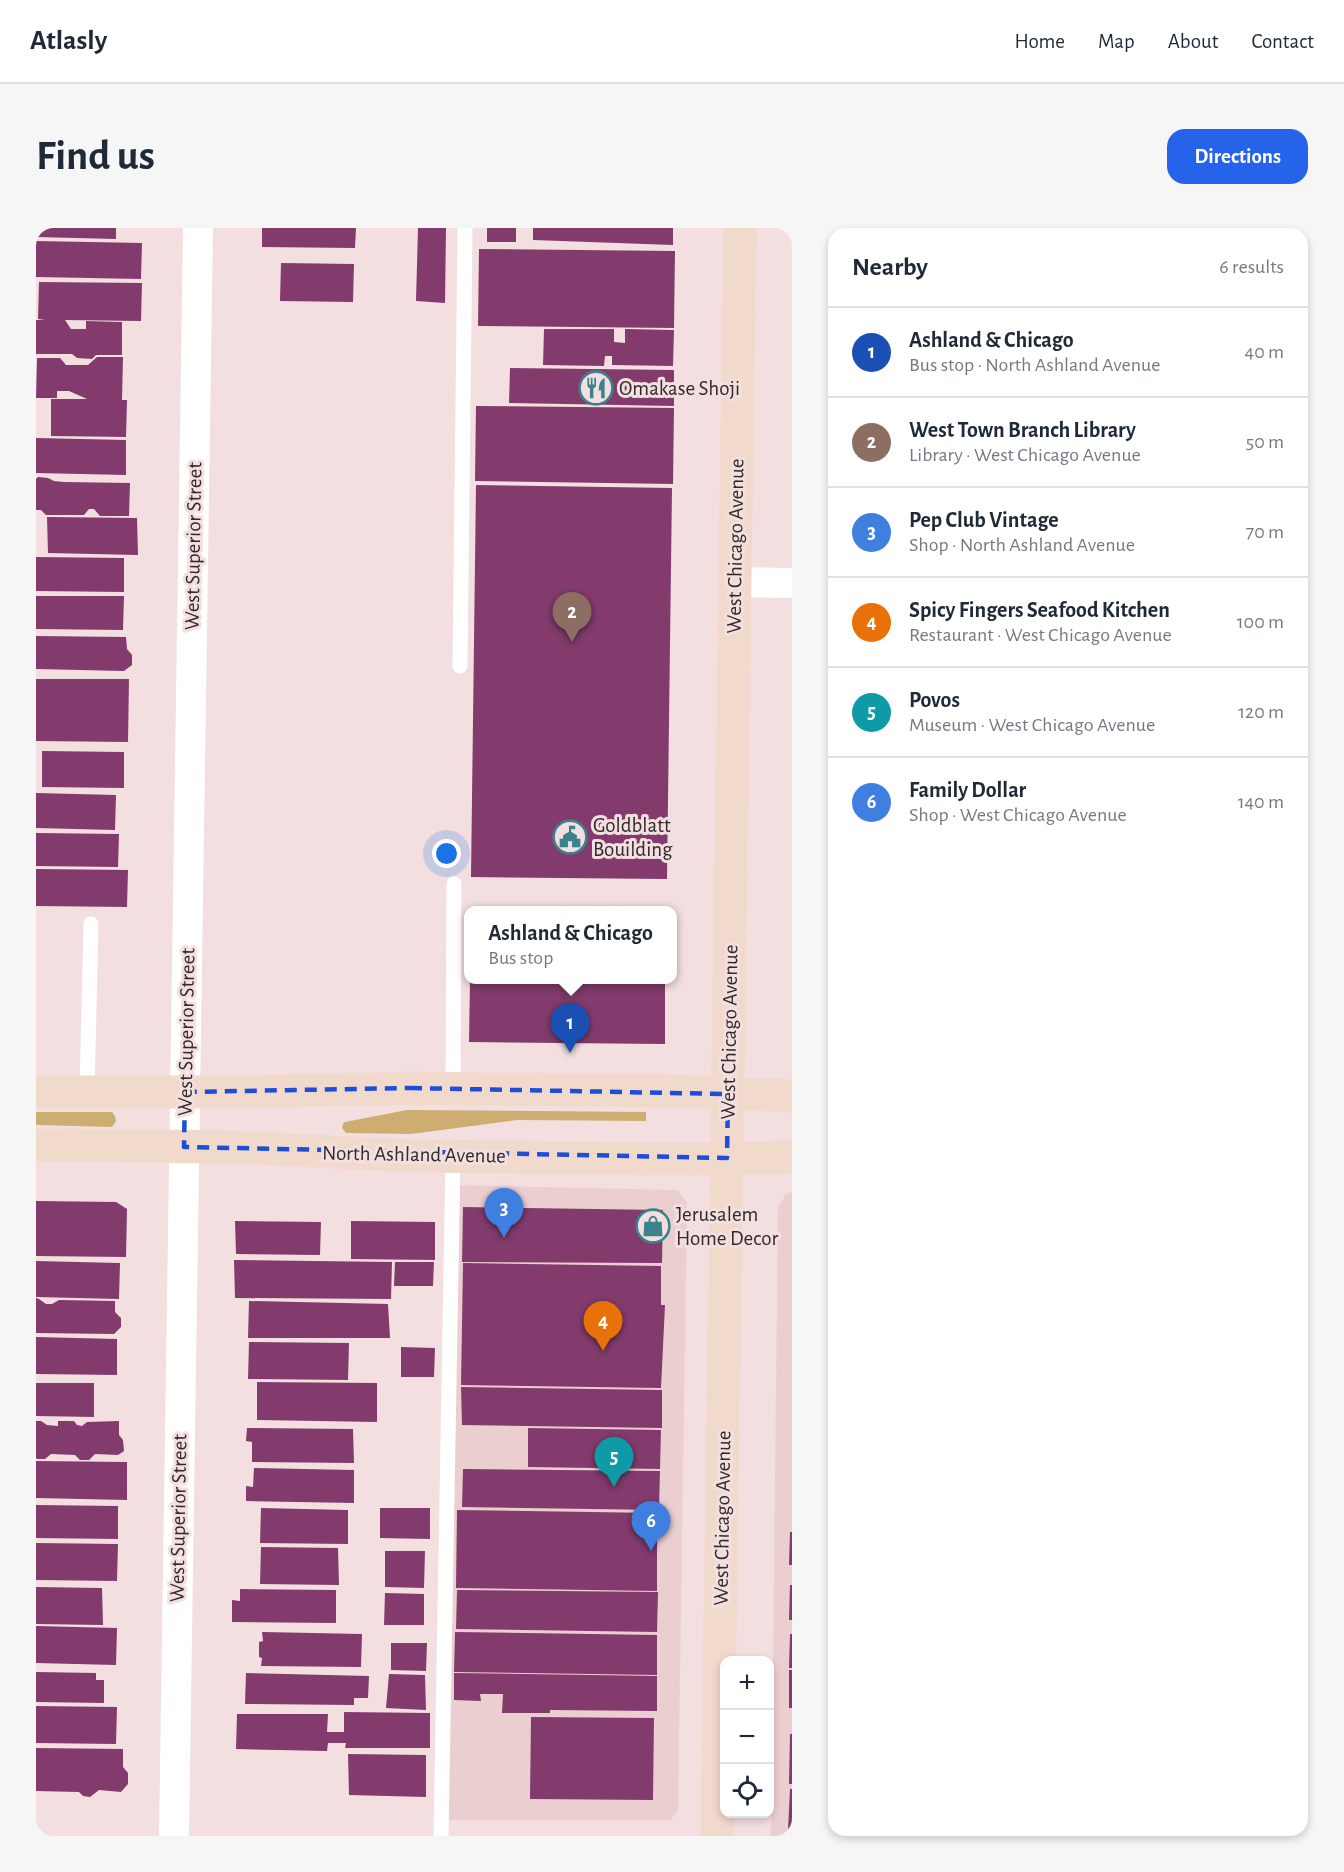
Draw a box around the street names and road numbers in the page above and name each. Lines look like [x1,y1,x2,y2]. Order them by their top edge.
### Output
street label: West Chicago Avenue [723,458,748,634]
street label: West Superior Street [182,462,205,630]
street label: West Chicago Avenue [717,944,742,1120]
street label: West Superior Street [175,948,198,1116]
street label: North Ashland Avenue [322,1142,506,1167]
street label: West Chicago Avenue [710,1430,735,1606]
street label: West Superior Street [167,1434,190,1602]

